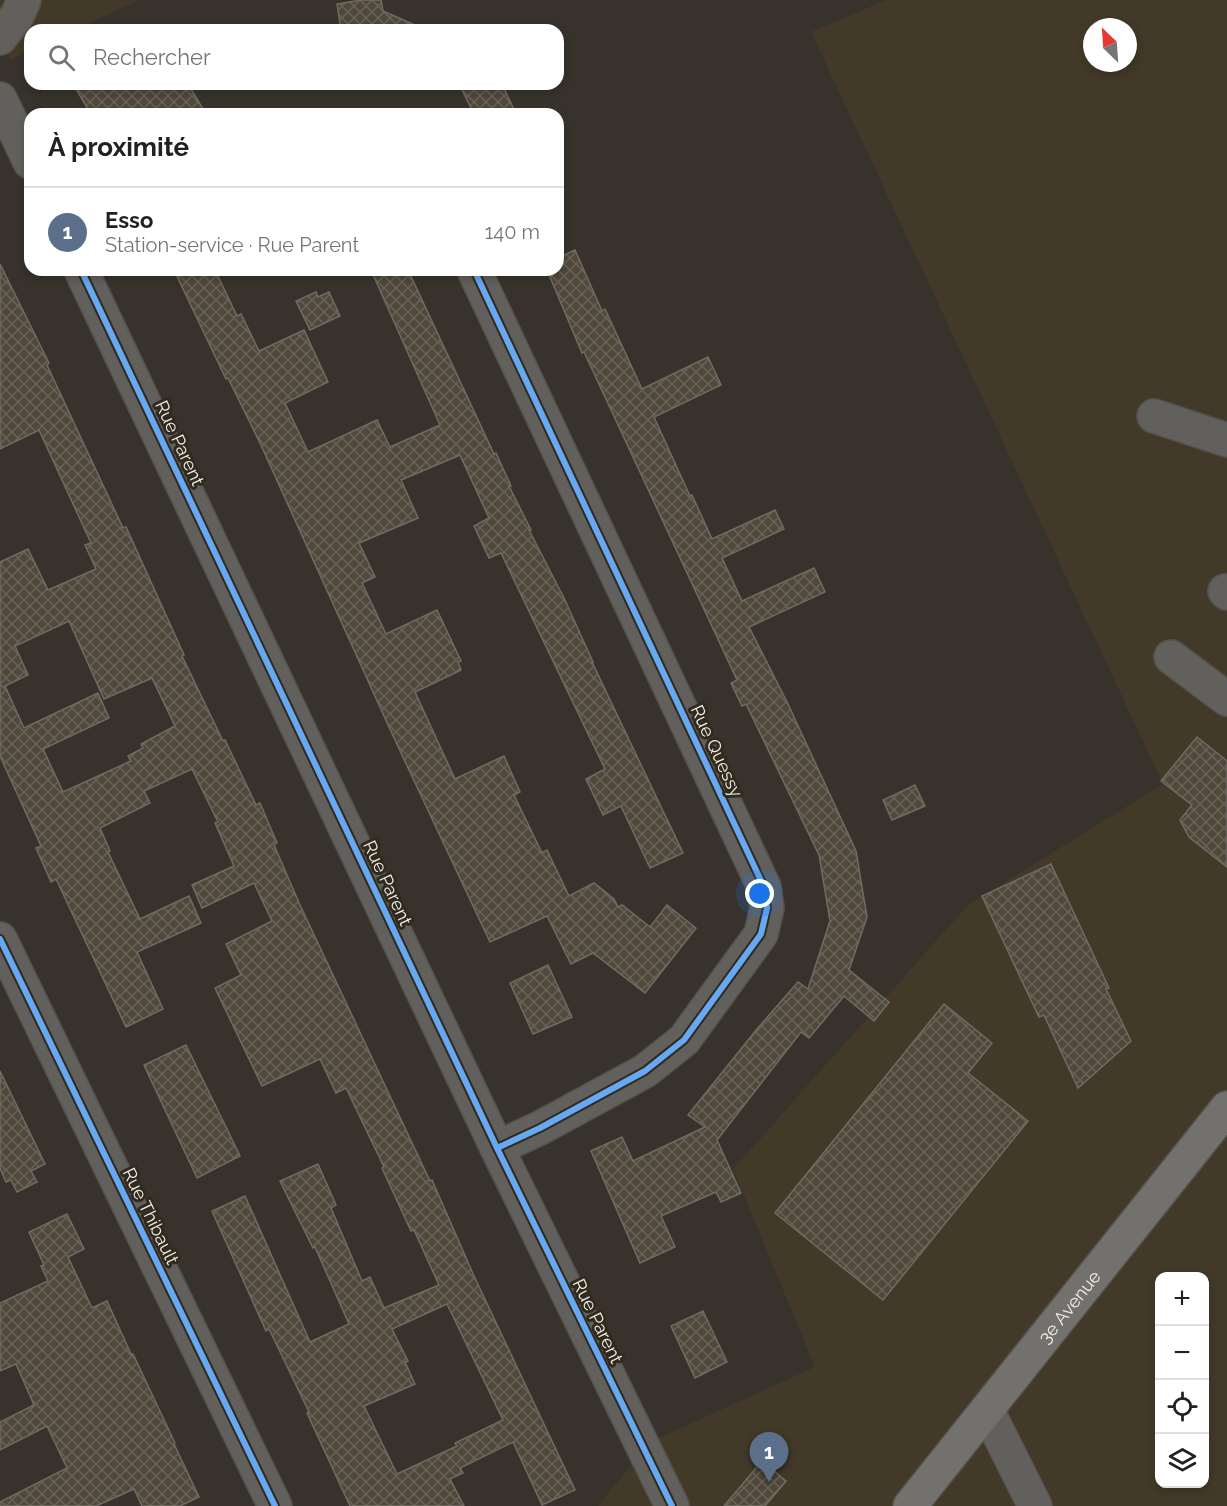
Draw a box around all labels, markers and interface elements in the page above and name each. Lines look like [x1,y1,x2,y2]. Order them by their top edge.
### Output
north arrow [1083,18,1137,72]
search box [24,24,564,90]
icon: search [45,41,78,74]
text: Rechercher [93,44,211,70]
text: À proximité [48,132,189,162]
text: Esso [105,207,153,233]
text: 1 [63,220,72,244]
text: 140 m [485,220,540,244]
text: Station-service · Rue Parent [105,233,359,257]
street label: Rue Parent [151,397,209,489]
street label: Rue Quessy [687,702,748,801]
street label: Rue Parent [359,837,417,929]
your location [745,879,774,908]
street label: Rue Thibault [119,1164,183,1268]
street label: 3e Avenue [1033,1265,1105,1347]
map controls [1155,1272,1209,1488]
button: + [1155,1272,1209,1326]
street label: Rue Parent [569,1275,627,1367]
button: − [1155,1326,1209,1380]
button: locate [1155,1380,1209,1434]
pin: 1 [750,1432,788,1482]
button: layers [1155,1434,1209,1488]

